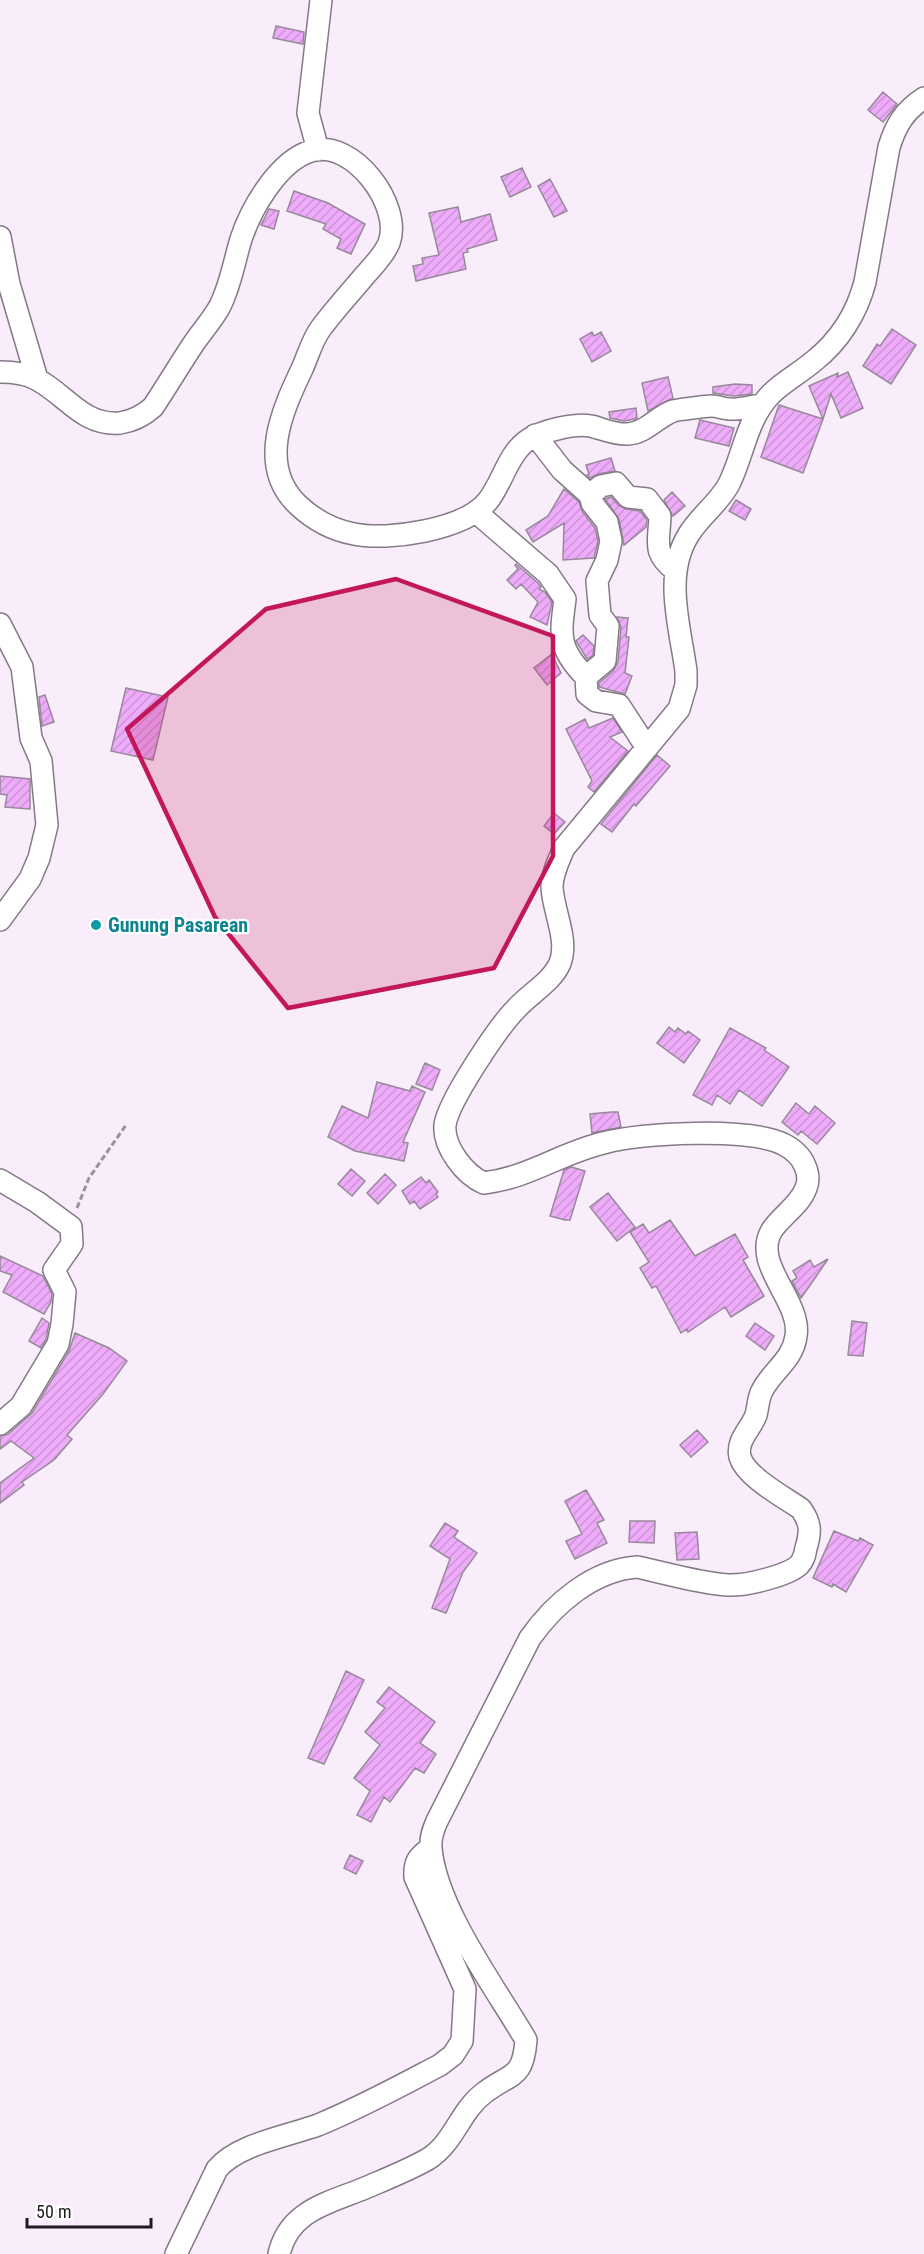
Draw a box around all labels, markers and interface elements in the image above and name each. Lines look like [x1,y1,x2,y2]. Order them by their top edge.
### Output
place label: Gunung Pasarean [108,913,248,937]
marker: Gunung Pasarean [89,918,103,932]
scale bar [27,2191,152,2229]
text: 50 m [36,2201,71,2222]

